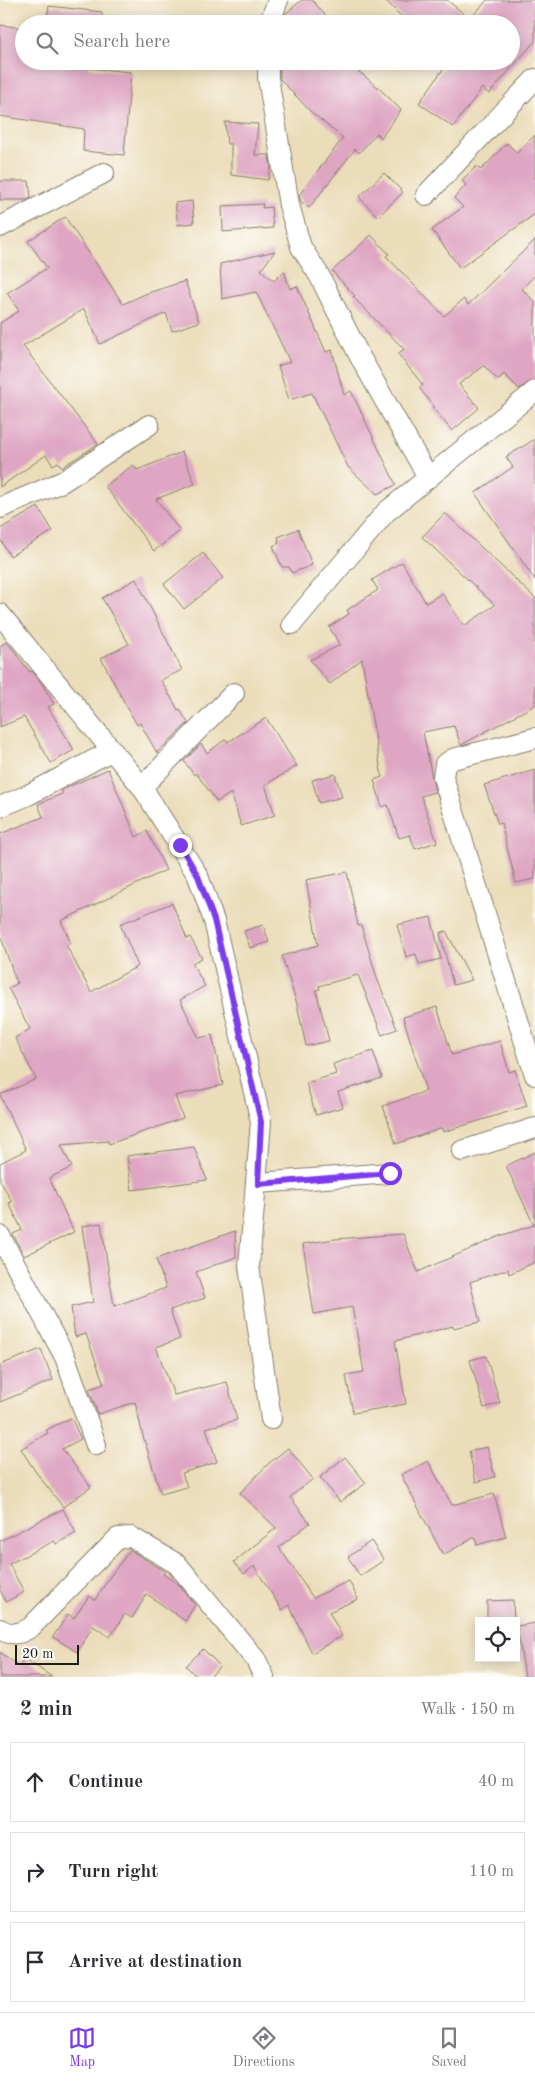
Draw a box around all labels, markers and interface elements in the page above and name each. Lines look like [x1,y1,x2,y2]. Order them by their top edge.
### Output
search box [15,15,520,70]
icon: search [33,29,61,57]
text: Search here [73,33,170,52]
route end [169,834,192,857]
route start [379,1162,402,1185]
map controls [475,1617,520,1662]
button: locate [475,1617,520,1662]
scale bar [15,1642,79,1665]
text: 20 m [22,1647,53,1661]
text: 2 min [20,1699,73,1720]
text: Walk · 150 m [420,1702,515,1718]
icon: ahead [21,1768,49,1796]
text: Continue [68,1773,143,1792]
text: 40 m [478,1774,514,1790]
icon: right [21,1858,49,1886]
text: Turn right [68,1863,158,1882]
text: 110 m [469,1864,514,1880]
icon: arrive [21,1948,49,1976]
text: Arrive at destination [68,1953,242,1972]
tab: Map [68,2024,96,2071]
tab: Directions [233,2024,295,2071]
tab: Saved [431,2024,467,2071]

